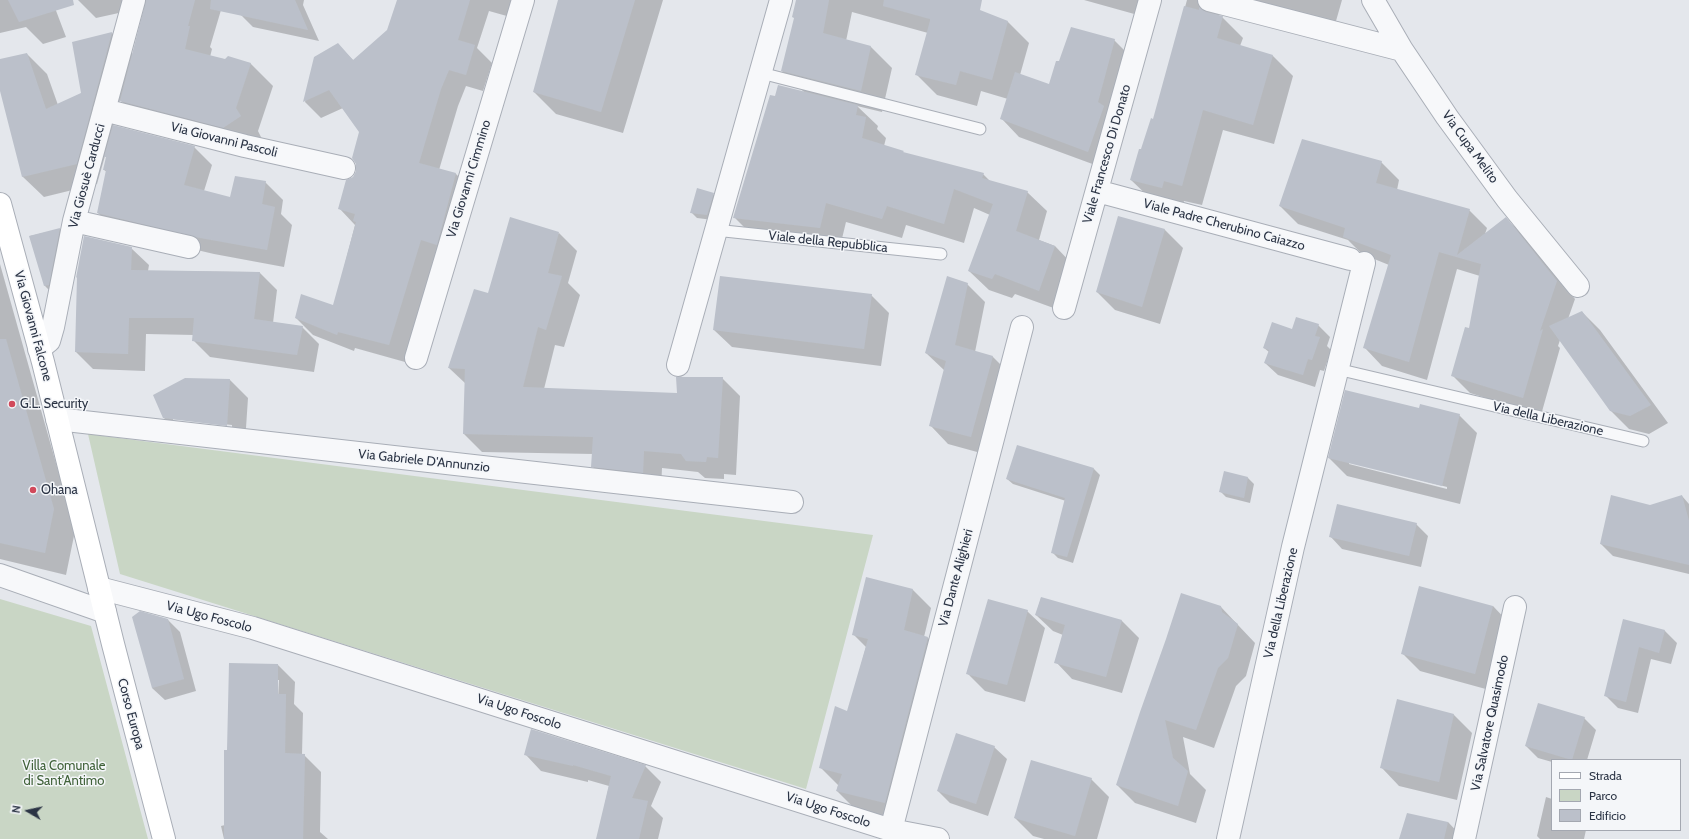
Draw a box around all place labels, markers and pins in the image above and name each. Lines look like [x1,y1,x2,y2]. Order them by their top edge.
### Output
place label: G.L. Security [20,396,88,412]
marker: G.L. Security [7,399,17,409]
place label: Ohana [41,482,78,498]
marker: Ohana [28,485,38,495]

